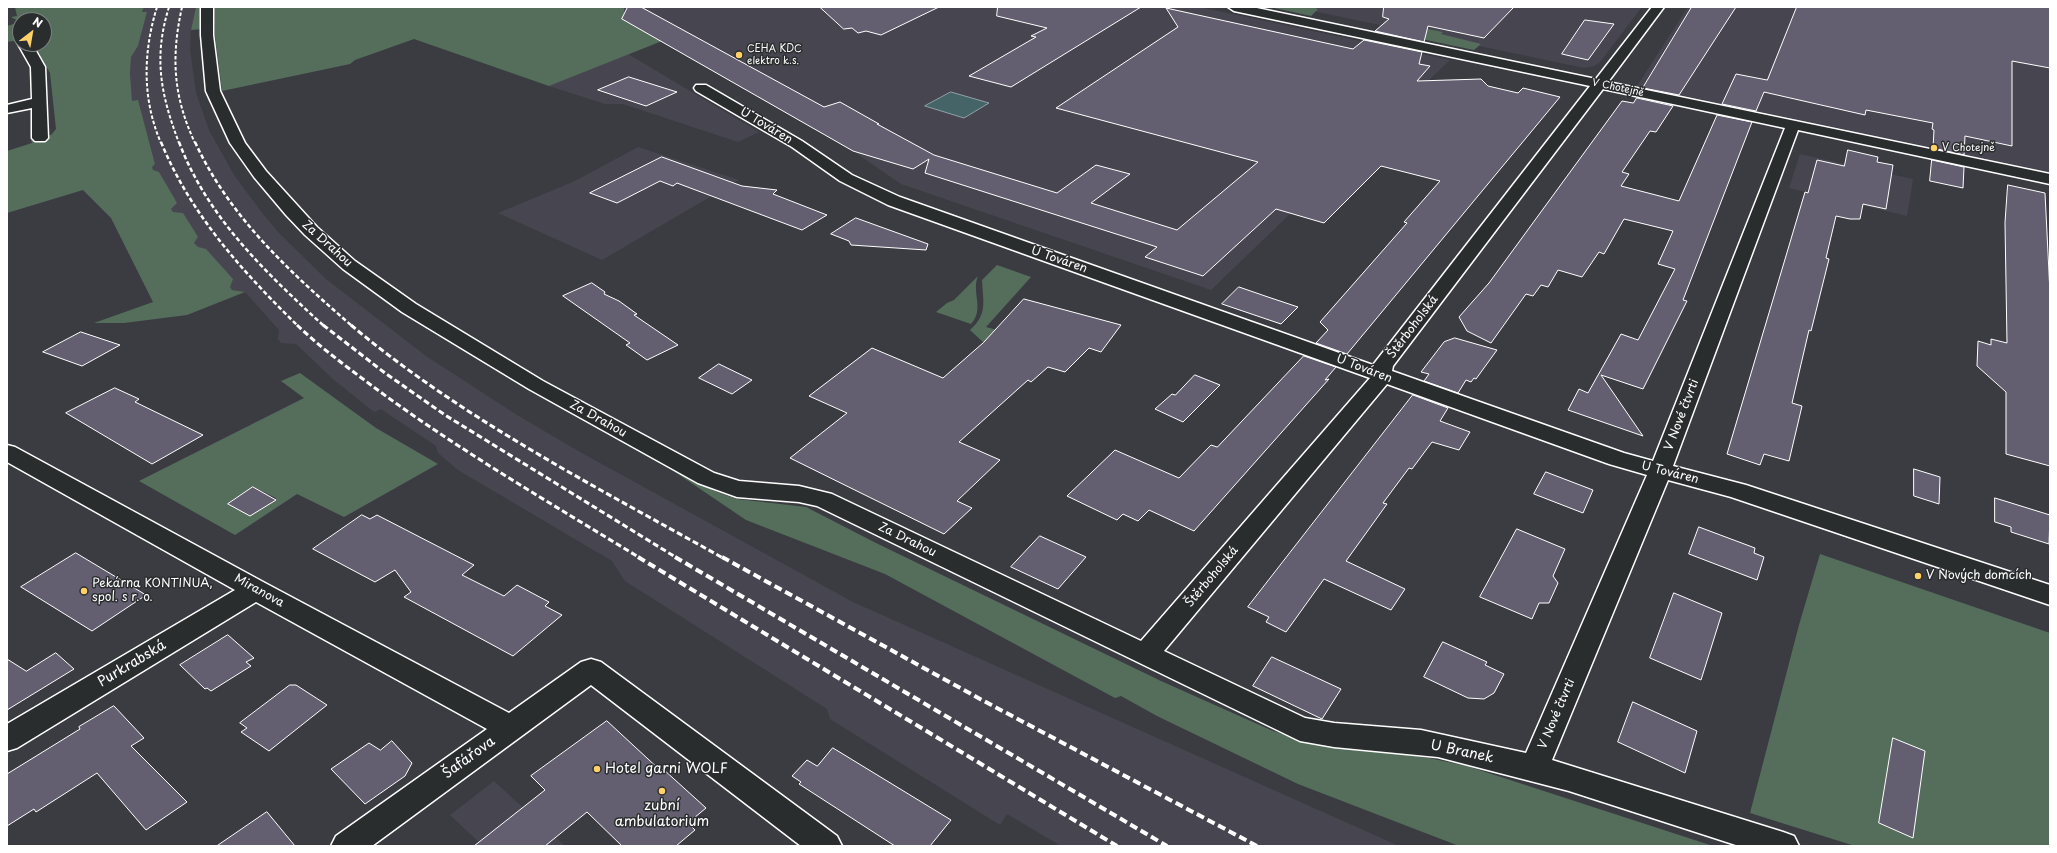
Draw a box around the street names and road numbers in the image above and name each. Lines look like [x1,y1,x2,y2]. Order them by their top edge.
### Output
street label: V Chotejně [1591,77,1645,99]
street label: U Továren [737,105,795,147]
street label: Za Drahou [299,218,355,270]
street label: U Továren [1029,244,1089,276]
street label: Štěrboholská [1385,293,1441,361]
street label: U Továren [1334,352,1394,386]
street label: V Nové čtvrti [1662,377,1702,453]
street label: Za Drahou [567,398,629,440]
street label: U Továren [1640,459,1700,487]
street label: Za Drahou [876,520,938,560]
street label: Štěrboholská [1182,544,1242,610]
street label: Miranova [232,571,286,611]
street label: Purkrabská [95,637,169,691]
street label: V Nové čtvrti [1536,677,1578,751]
street label: Šafářova [439,733,499,783]
street label: U Branek [1429,737,1495,767]

